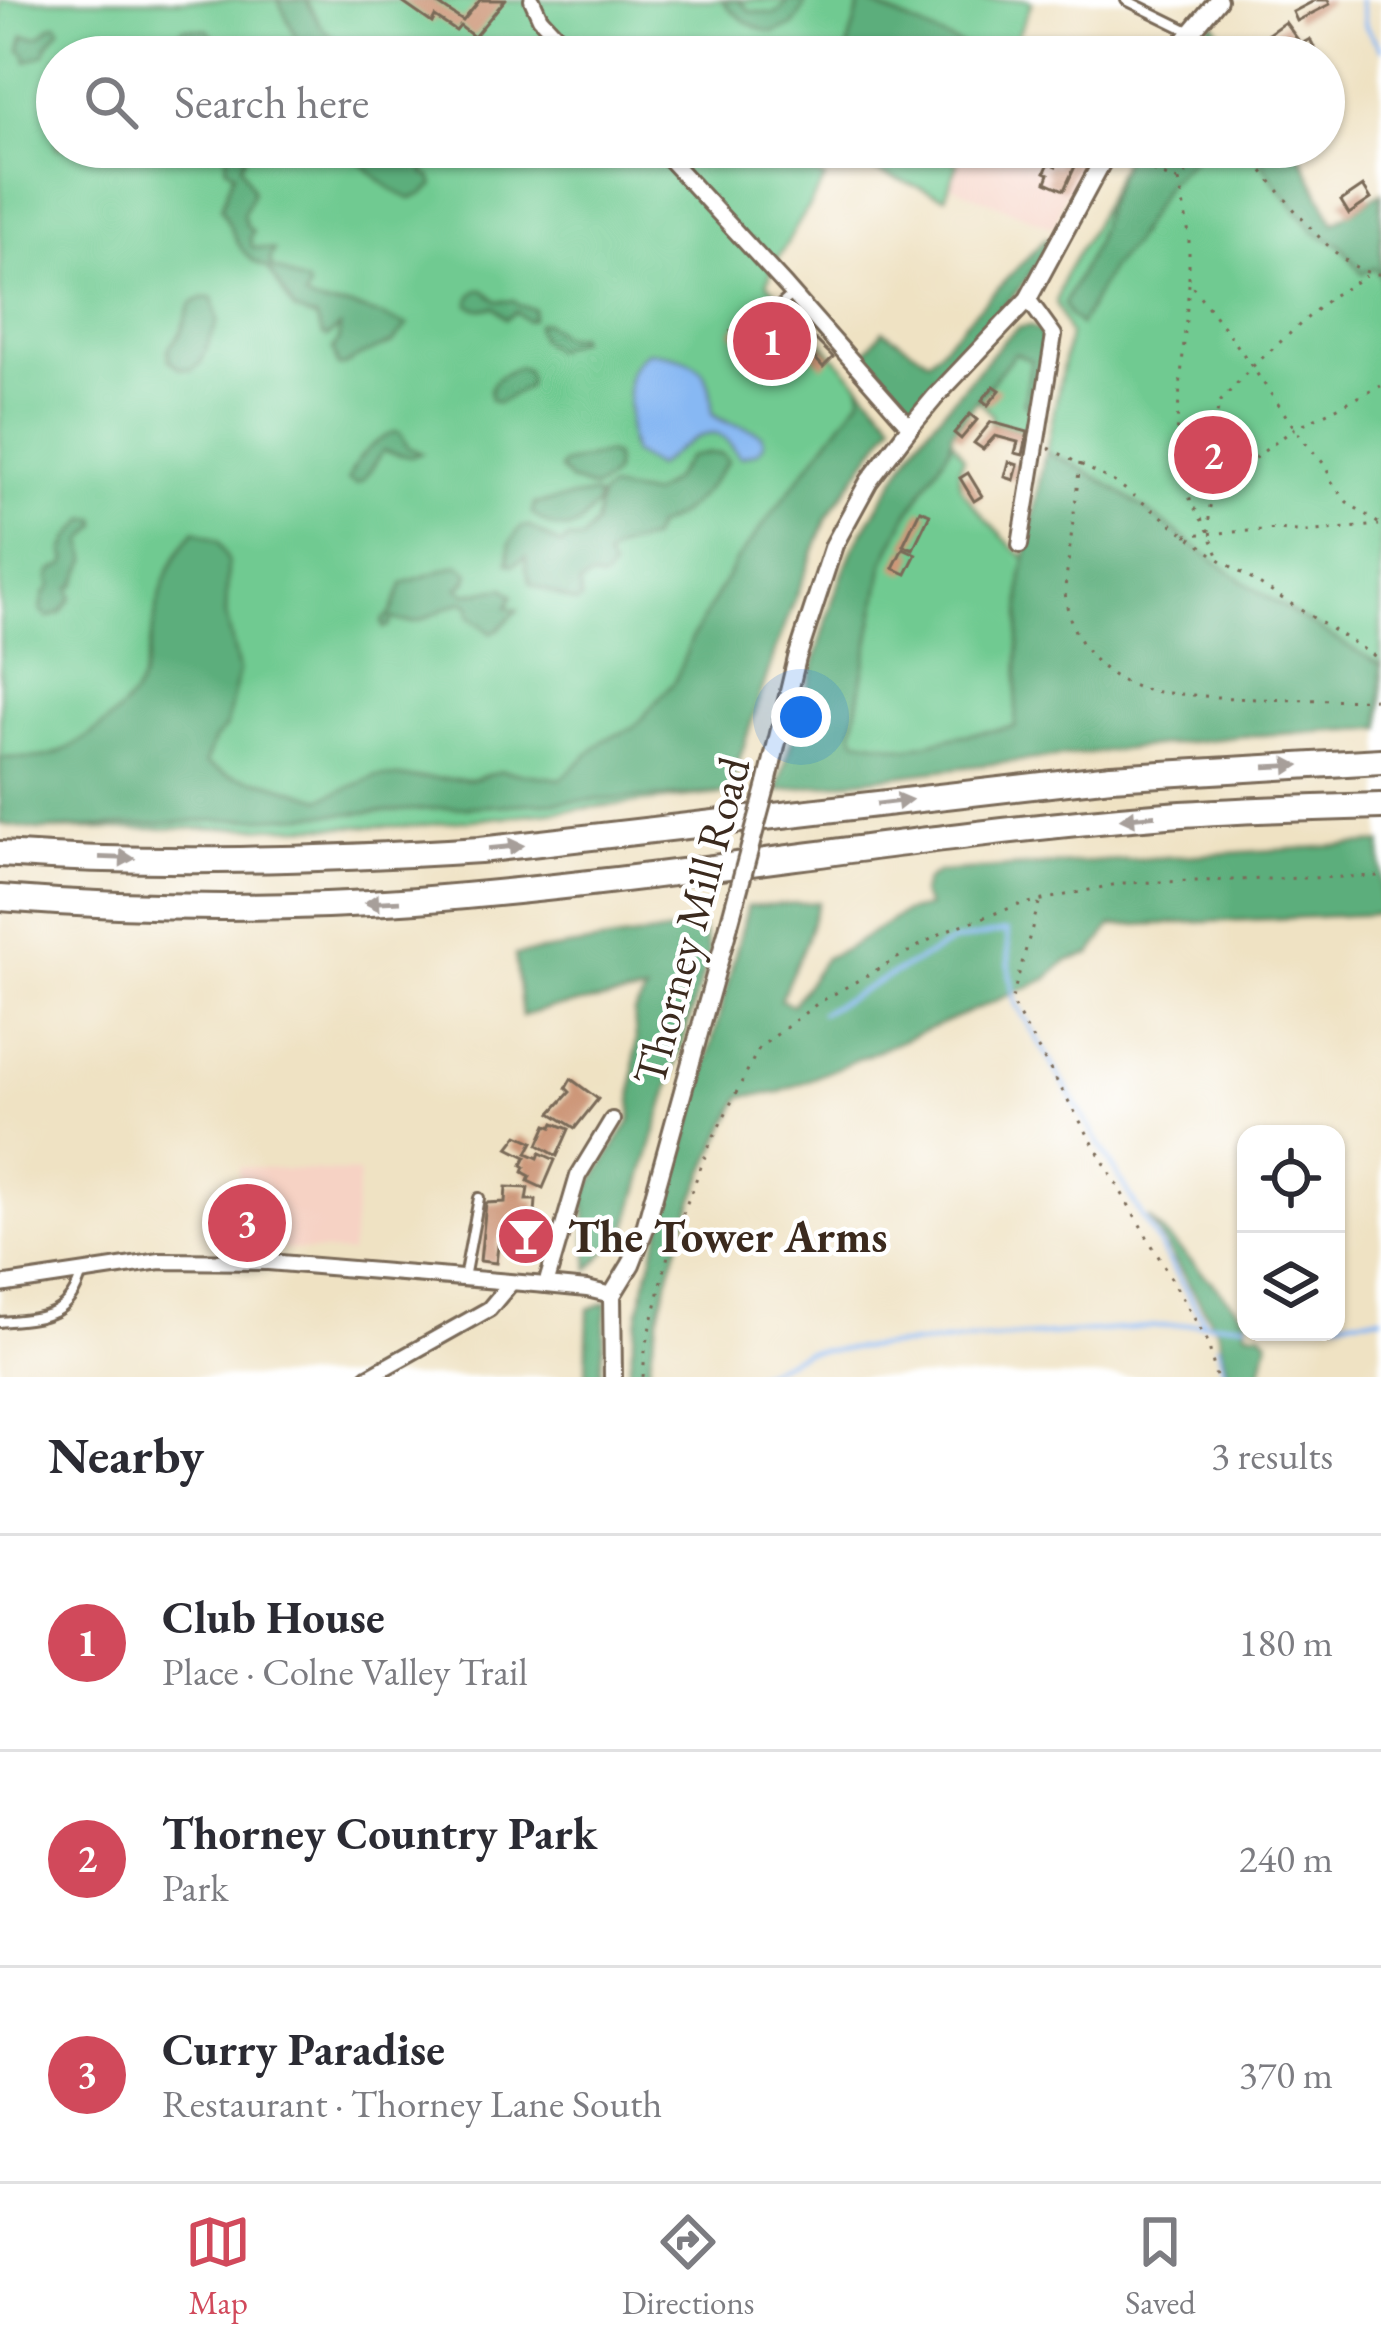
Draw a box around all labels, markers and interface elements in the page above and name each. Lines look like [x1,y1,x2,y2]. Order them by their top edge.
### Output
search box [36,36,1345,168]
icon: search [78,69,144,135]
text: Search here [174,73,369,131]
pin: 1 [733,296,811,386]
pin: 2 [1174,410,1252,500]
your location [771,687,831,747]
street label: Thorney Mill Road [619,751,763,1091]
one-way arrow [1264,756,1302,775]
one-way arrow [876,793,913,812]
one-way arrow [1119,808,1156,827]
one-way arrow [488,837,526,856]
one-way arrow [99,849,137,868]
one-way arrow [362,893,400,912]
map controls [1237,1125,1345,1341]
button: locate [1237,1125,1345,1233]
pin: 3 [208,1178,286,1268]
bar icon: The Tower Arms [495,1205,557,1267]
place label: The Tower Arms [568,1207,887,1265]
button: layers [1237,1233,1345,1341]
text: Nearby [48,1422,204,1488]
text: 3 results [1211,1430,1333,1481]
text: Club House [162,1588,385,1646]
text: 1 [77,1617,97,1668]
text: 180 m [1239,1617,1333,1668]
text: Place · Colne Valley Trail [162,1646,528,1697]
text: Thorney Country Park [162,1804,597,1862]
text: 2 [77,1833,97,1884]
text: 240 m [1239,1833,1333,1884]
text: Park [162,1862,228,1913]
text: Curry Paradise [162,2020,445,2078]
text: 3 [77,2049,97,2100]
text: 370 m [1239,2049,1333,2100]
text: Restaurant · Thorney Lane South [162,2078,662,2129]
tab: Map [185,2209,251,2324]
tab: Directions [622,2209,755,2324]
tab: Saved [1125,2209,1196,2324]

